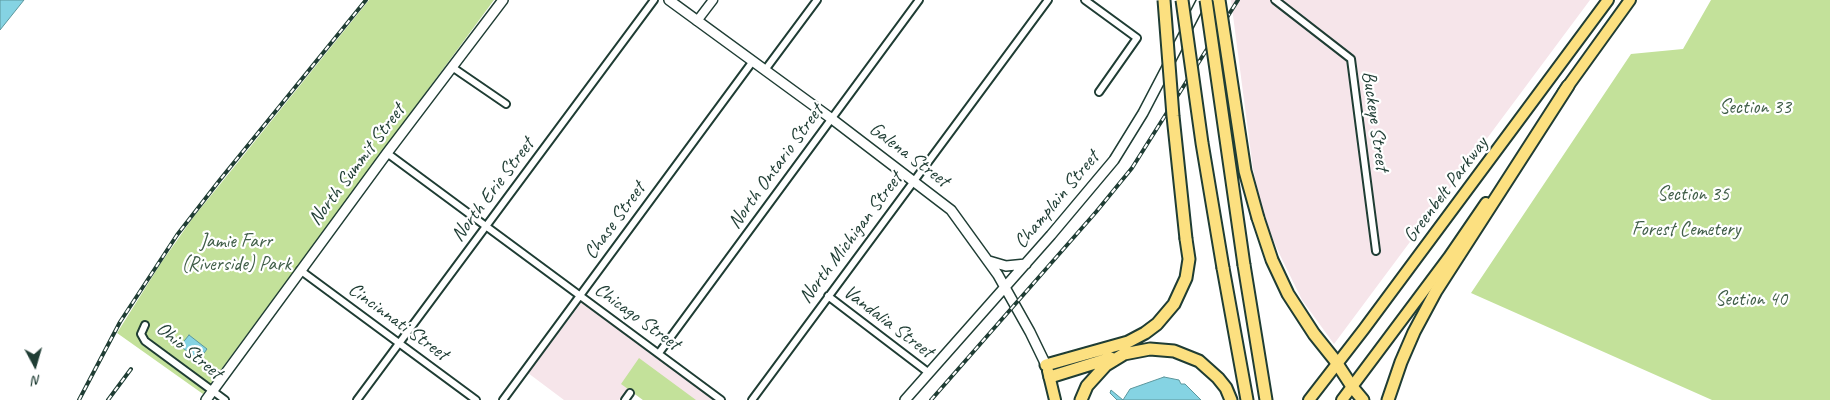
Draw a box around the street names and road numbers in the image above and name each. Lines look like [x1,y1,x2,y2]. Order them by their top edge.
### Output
street label: Buckeye Street [1356,70,1394,172]
street label: North Summit Street [304,100,410,230]
street label: North Ontario Street [723,100,829,234]
street label: Galena Street [864,117,954,193]
street label: Greenbelt Parkway [1399,133,1493,247]
street label: North Erie Street [446,134,540,246]
street label: Champlain Street [1009,146,1105,254]
street label: North Michigan Street [794,168,908,308]
street label: Chase Street [579,178,651,264]
street label: Cincinnati Street [343,278,453,366]
street label: Chicago Street [589,278,685,356]
street label: Vandalia Street [838,280,938,364]
street label: Ohio Street [151,317,227,385]

